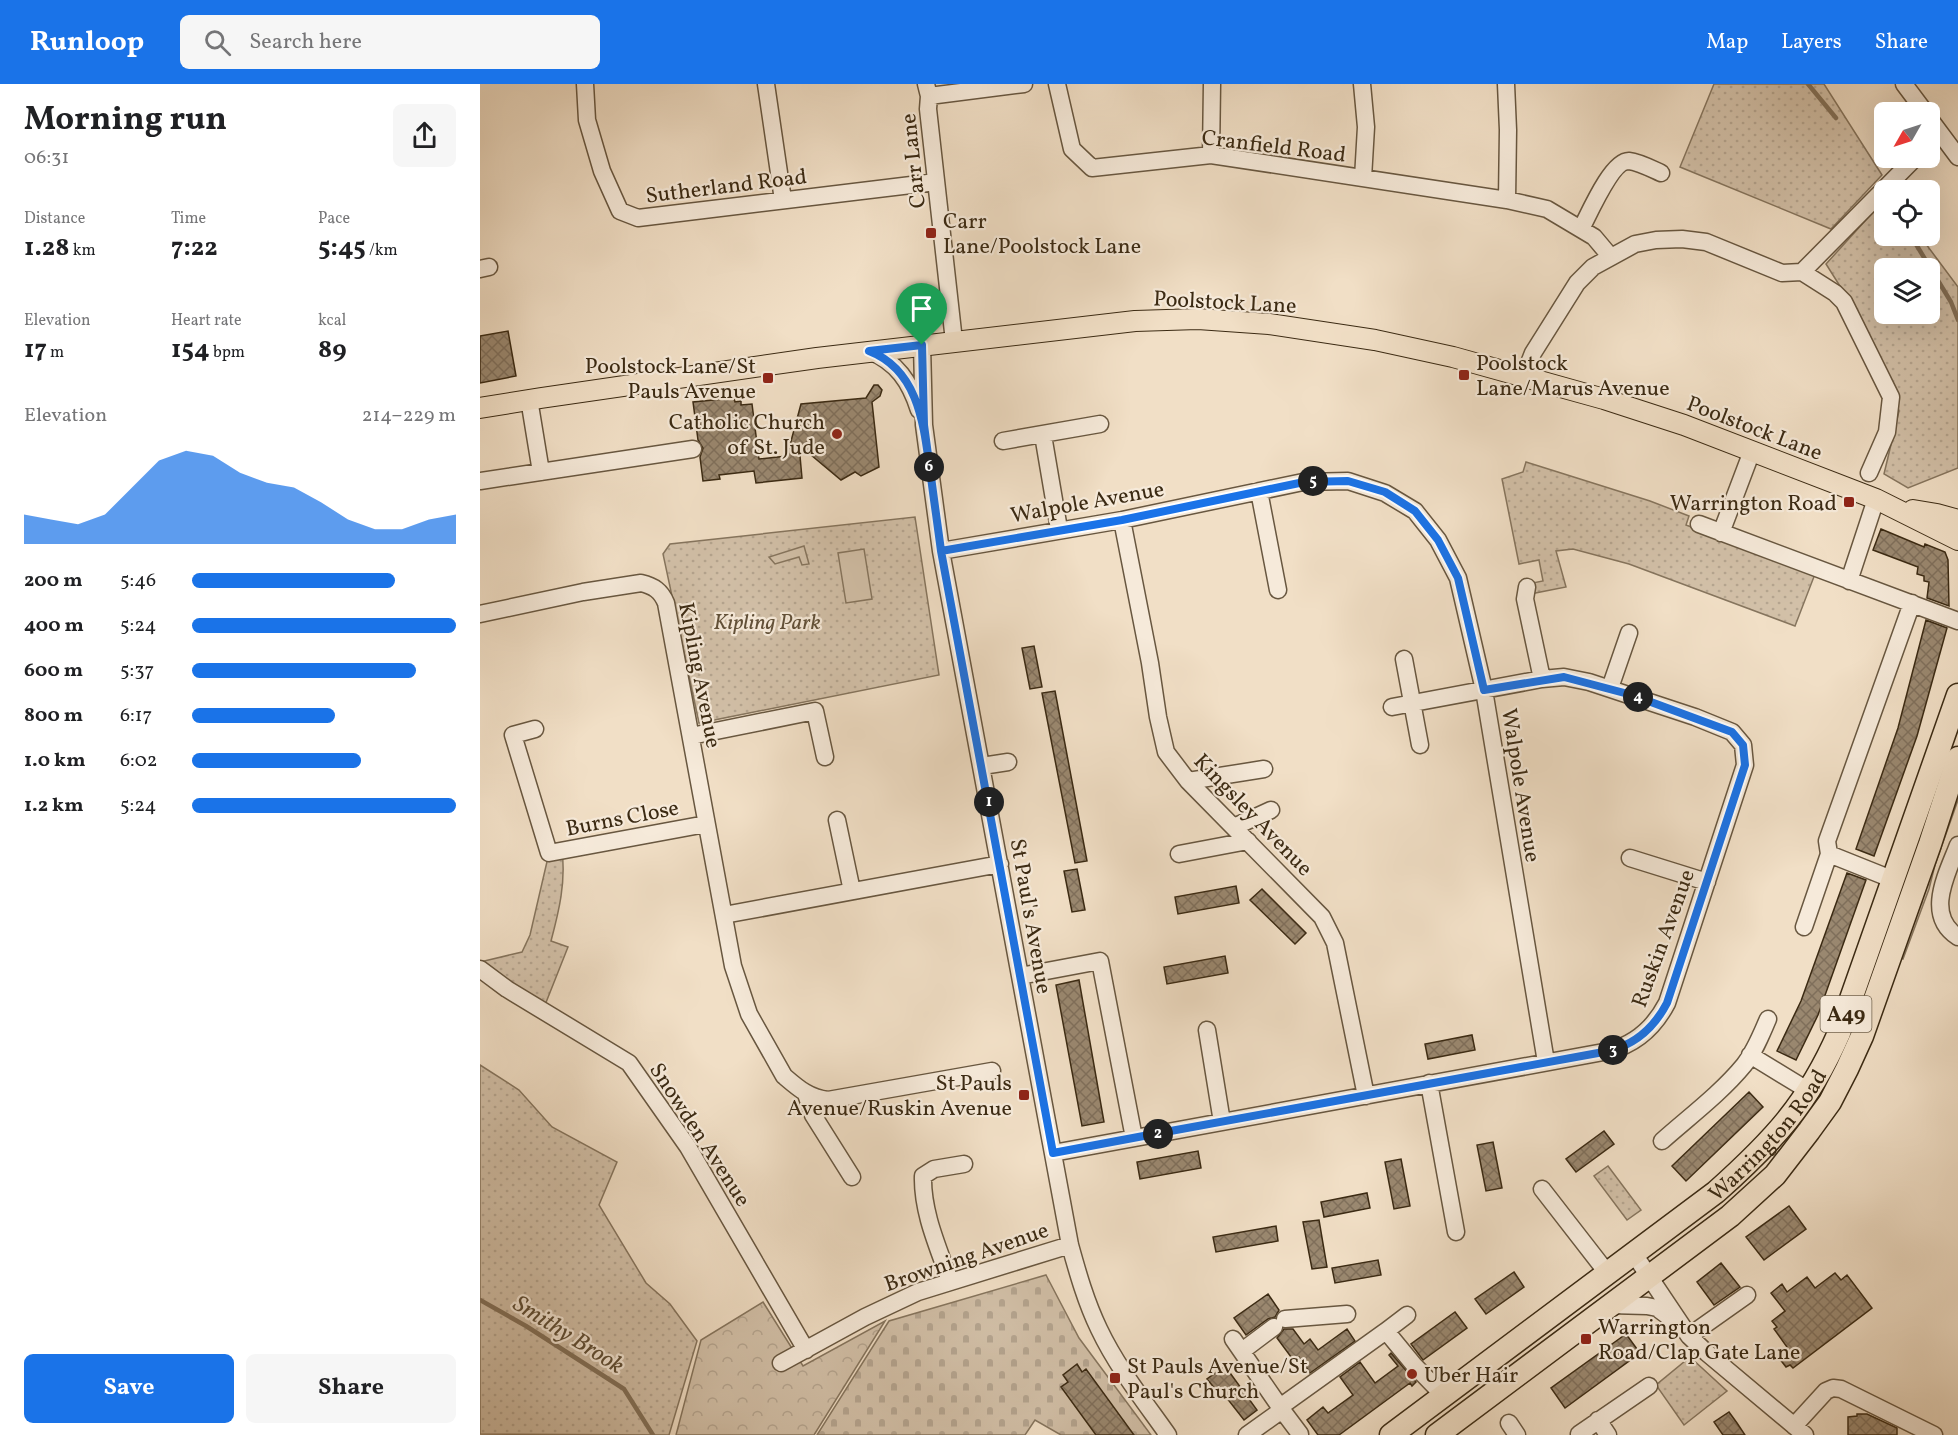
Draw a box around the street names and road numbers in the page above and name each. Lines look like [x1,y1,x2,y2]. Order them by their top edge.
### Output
street label: Carr Lane [894,112,935,210]
street label: Cranfield Road [1200,123,1348,172]
street label: Sutherland Road [644,162,809,213]
street label: Poolstock Lane [1153,284,1297,323]
street label: Poolstock Lane [1682,389,1827,469]
street label: Walpole Avenue [1008,475,1167,532]
street label: Kipling Avenue [669,600,728,751]
street label: Walpole Avenue [1492,706,1547,865]
street label: Kingsley Avenue [1186,748,1319,884]
street label: Burns Close [563,793,682,846]
street label: St Paul's Avenue [1001,836,1058,996]
street label: Ruskin Avenue [1625,865,1704,1012]
road number: A49 [1820,996,1872,1032]
street label: Snowden Avenue [641,1057,757,1213]
street label: Warrington Road [1703,1064,1836,1210]
street label: Browning Avenue [880,1216,1053,1301]

